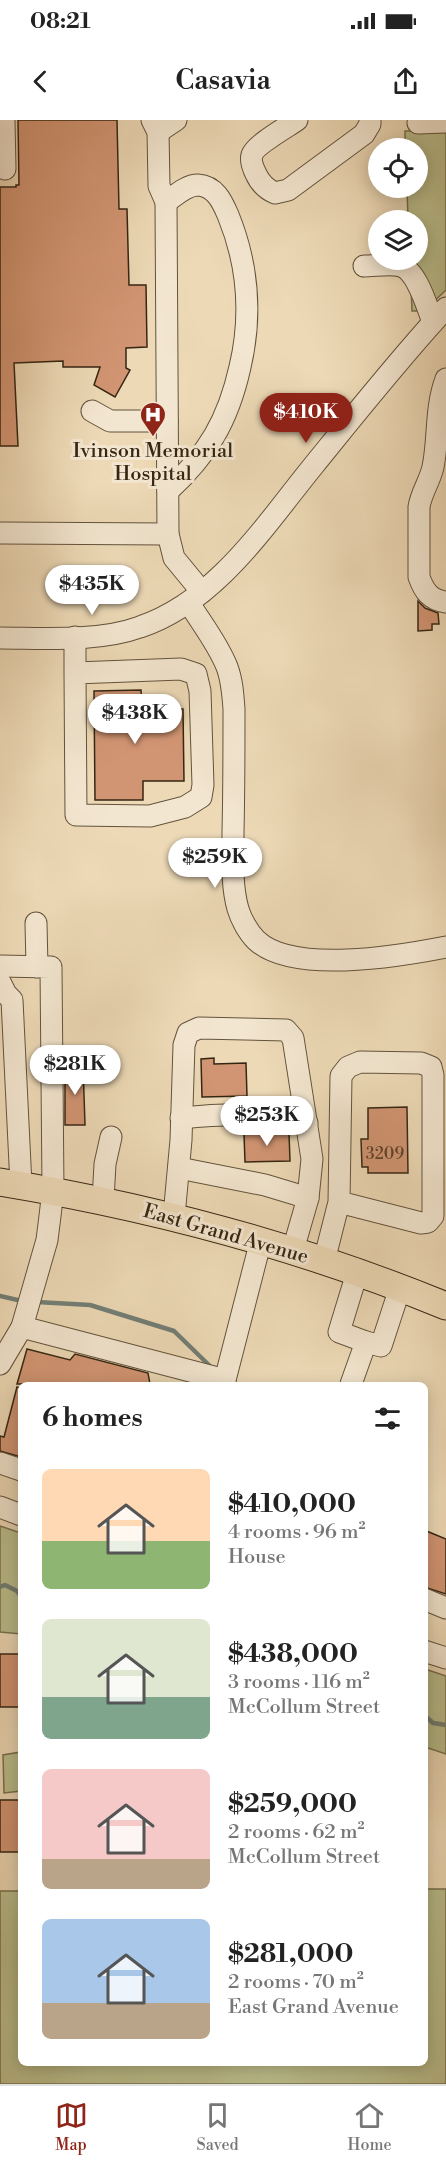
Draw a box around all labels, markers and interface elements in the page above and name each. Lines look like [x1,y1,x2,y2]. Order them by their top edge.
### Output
text: 08:21 [30,8,91,35]
text: Casavia [175,64,271,98]
icon: back [24,65,57,98]
icon: share [389,65,422,98]
map controls [368,138,428,270]
button: locate [368,138,428,198]
button: layers [368,210,428,270]
pin: $410K [264,393,348,444]
hospital icon: Ivinson Memorial Hospital [138,400,168,438]
text: $410K [274,400,338,425]
place label: Ivinson Memorial Hospital [73,439,233,487]
pin: $435K [50,565,134,616]
text: $435K [59,572,125,597]
pin: $438K [93,694,177,745]
text: $438K [102,701,168,726]
pin: $259K [173,838,257,889]
text: $259K [182,845,248,870]
pin: $281K [33,1045,117,1096]
text: $281K [44,1052,106,1077]
pin: $253K [225,1096,309,1147]
text: $253K [234,1103,300,1128]
house number: 3209 [366,1144,404,1164]
street label: East Grand Avenue [140,1199,311,1270]
text: 6 homes [42,1402,143,1434]
icon: filters [371,1402,404,1435]
text: $410,000 [228,1488,356,1520]
icon: home [90,1493,162,1565]
text: 4 rooms · 96 m² [228,1520,366,1545]
text: House [228,1545,286,1570]
text: $438,000 [228,1638,358,1670]
icon: home [90,1643,162,1715]
text: 3 rooms · 116 m² [228,1670,370,1695]
text: McCollum Street [228,1695,380,1720]
text: $259,000 [228,1788,357,1820]
icon: home [90,1793,162,1865]
text: 2 rooms · 62 m² [228,1820,364,1845]
text: McCollum Street [228,1845,380,1870]
text: $281,000 [228,1938,353,1970]
icon: home [90,1943,162,2015]
text: 2 rooms · 70 m² [228,1970,364,1995]
text: East Grand Avenue [228,1995,399,2020]
tab: Map [55,2099,88,2155]
tab: Saved [197,2099,239,2155]
tab: Home [348,2099,391,2155]

